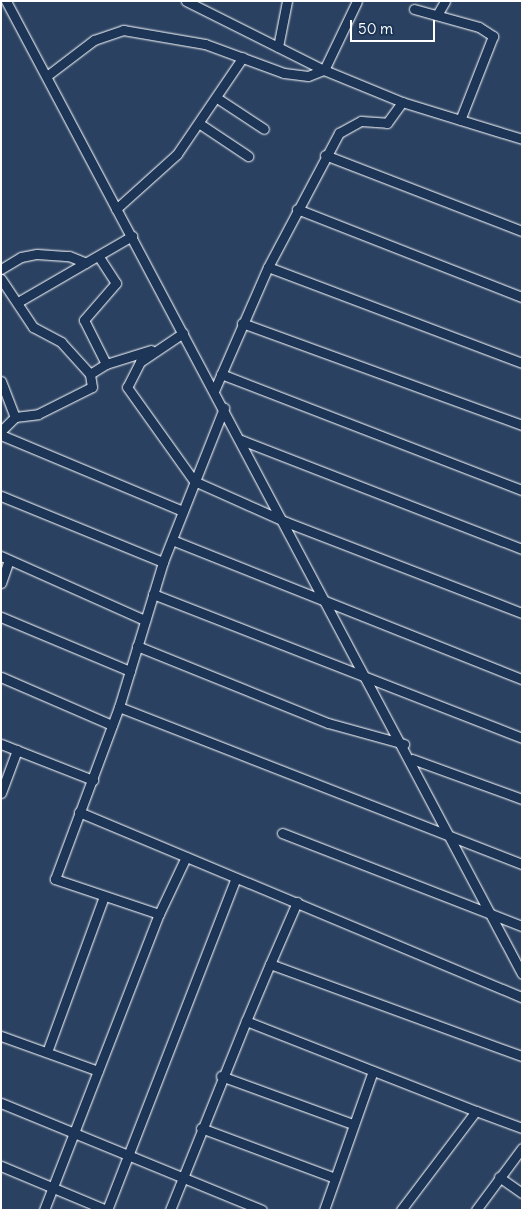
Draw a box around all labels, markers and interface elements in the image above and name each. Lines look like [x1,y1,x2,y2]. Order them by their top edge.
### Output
scale bar [353,10,438,42]
text: 50 m [358,19,393,38]

